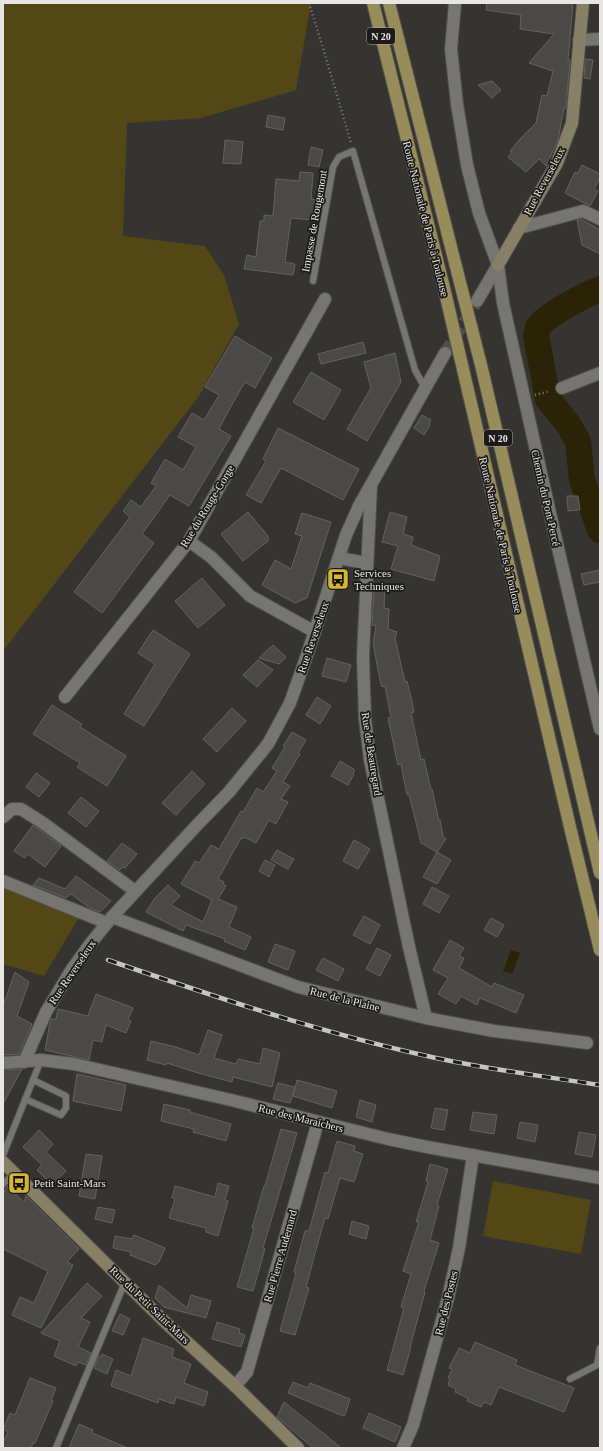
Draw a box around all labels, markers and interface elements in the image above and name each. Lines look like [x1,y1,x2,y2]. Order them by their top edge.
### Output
road number: N 20 [367,28,395,44]
street label: Route Nationale de Paris à Toulouse [401,140,451,298]
street label: Rue Reverseleux [521,145,567,217]
street label: Impasse de Rougemont [299,169,329,273]
road number: N 20 [484,430,512,446]
street label: Chemin du Pont Percé [529,449,563,548]
street label: Route Nationale de Paris à Toulouse [477,456,525,614]
street label: Rue du Rouge-Gorge [178,463,236,549]
bus stop icon: Services Techniques [325,566,351,592]
place label: Services Techniques [354,567,404,592]
street label: Rue Reverseleux [295,599,331,674]
street label: Rue de Beauregard [359,711,385,797]
street label: Rue Reverseleux [46,937,98,1006]
street label: Rue de la Plaine [309,984,381,1014]
street label: Rue des Maraichers [257,1102,345,1134]
bus stop icon: Petit Saint-Mars [6,1170,32,1196]
place label: Petit Saint-Mars [34,1177,106,1189]
street label: Rue Pierre Audemard [261,1208,299,1303]
street label: Rue du Petit Saint-Mars [108,1264,192,1346]
street label: Rue des Postes [432,1270,460,1336]

